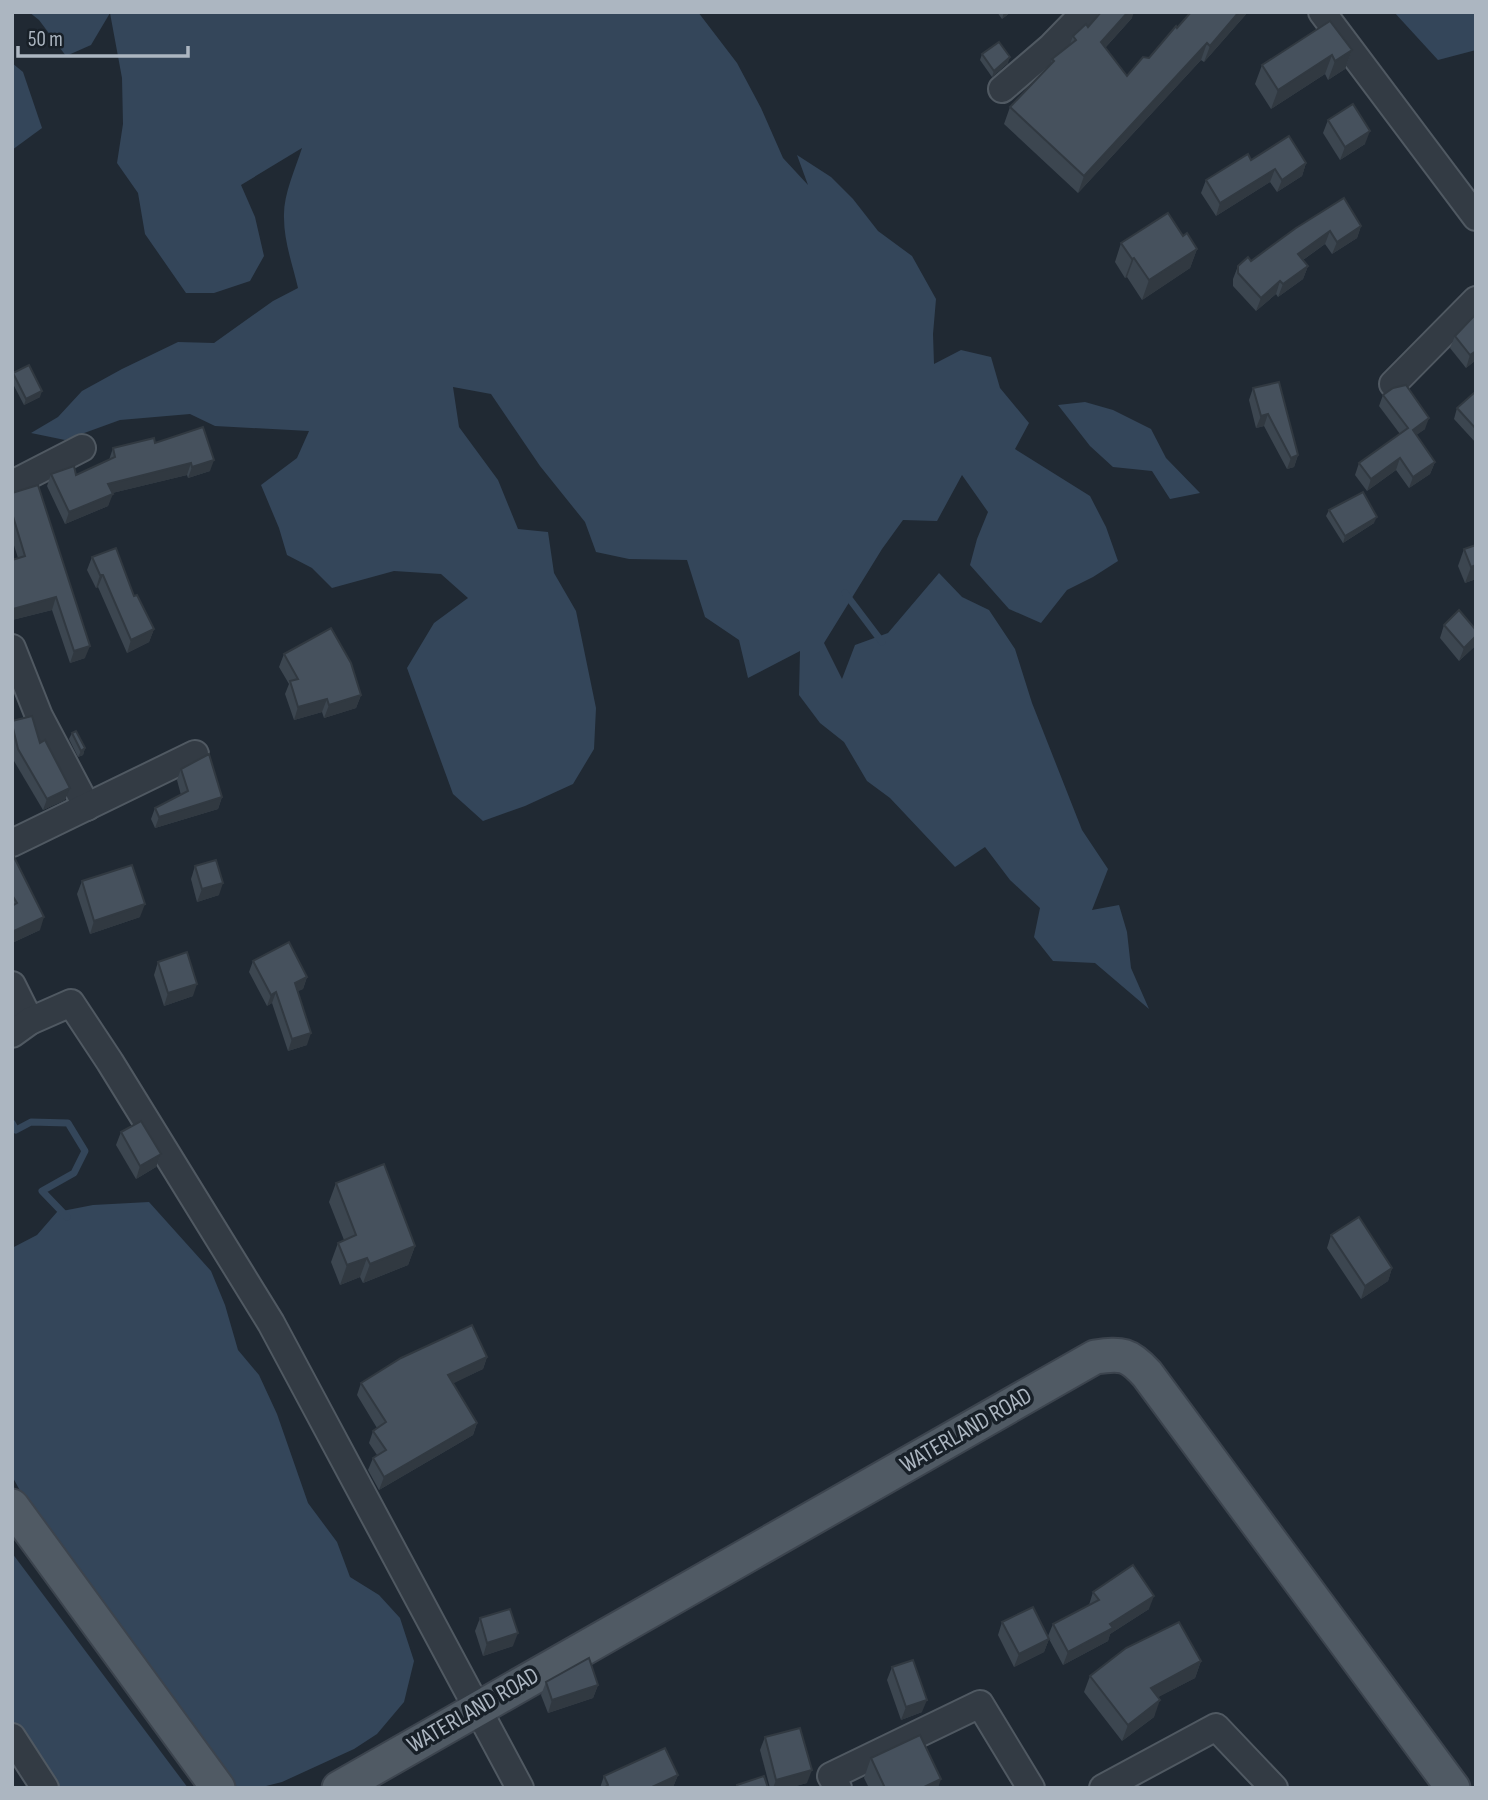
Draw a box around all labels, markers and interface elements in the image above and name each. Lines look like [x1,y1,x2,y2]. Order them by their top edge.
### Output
scale bar [18,14,187,58]
text: 50 m [28,27,63,52]
street label: WATERLAND ROAD [895,1381,1037,1479]
street label: WATERLAND ROAD [402,1661,544,1759]

